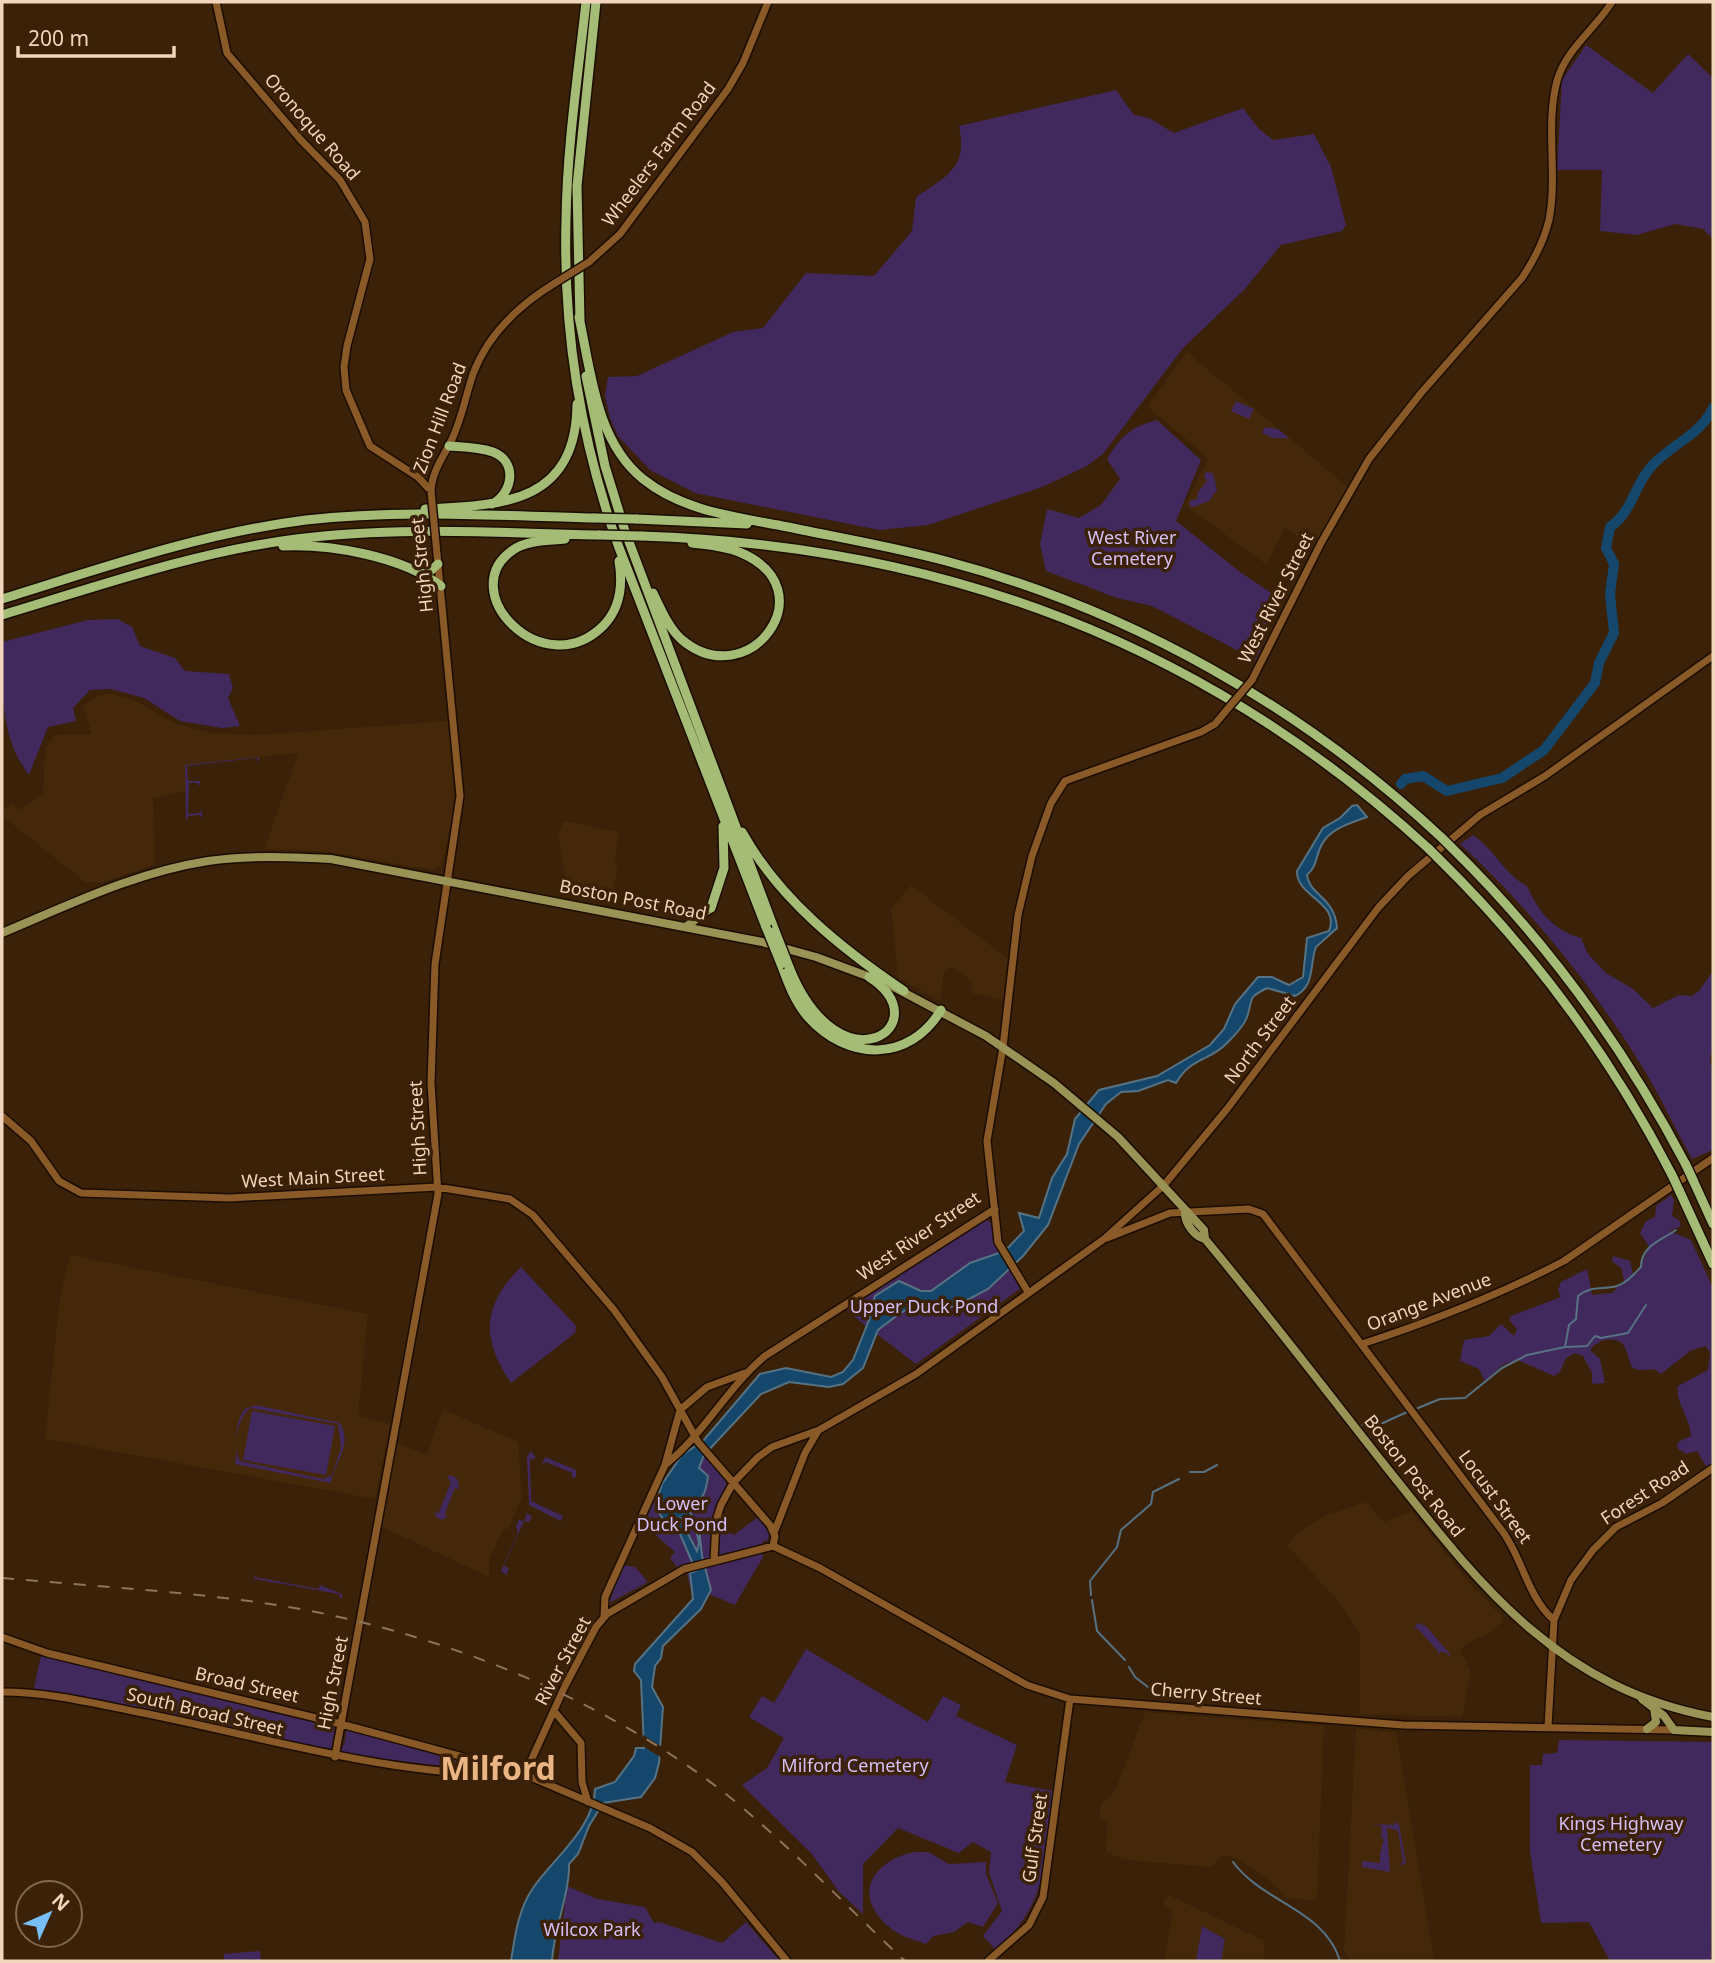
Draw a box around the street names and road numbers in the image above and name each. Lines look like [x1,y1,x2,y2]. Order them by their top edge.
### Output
street label: Oronoque Road [260,68,366,185]
street label: Wheelers Farm Road [596,76,721,231]
street label: Zion Hill Road [407,359,471,476]
street label: High Street [404,516,438,614]
street label: West River Street [1232,528,1319,667]
street label: Boston Post Road [558,873,709,925]
street label: North Street [1218,990,1301,1088]
street label: High Street [403,1079,431,1176]
street label: West Main Street [241,1161,386,1193]
street label: West River Street [852,1185,985,1285]
street label: Orange Avenue [1363,1266,1494,1336]
street label: Boston Post Road [1359,1409,1470,1542]
street label: Locust Street [1454,1445,1538,1548]
street label: Forest Road [1596,1455,1693,1530]
street label: River Street [529,1611,596,1709]
street label: High Street [311,1633,353,1732]
street label: Broad Street [193,1660,302,1708]
street label: Cherry Street [1149,1676,1263,1710]
street label: South Broad Street [125,1681,286,1741]
street label: Gulf Street [1016,1791,1052,1884]

